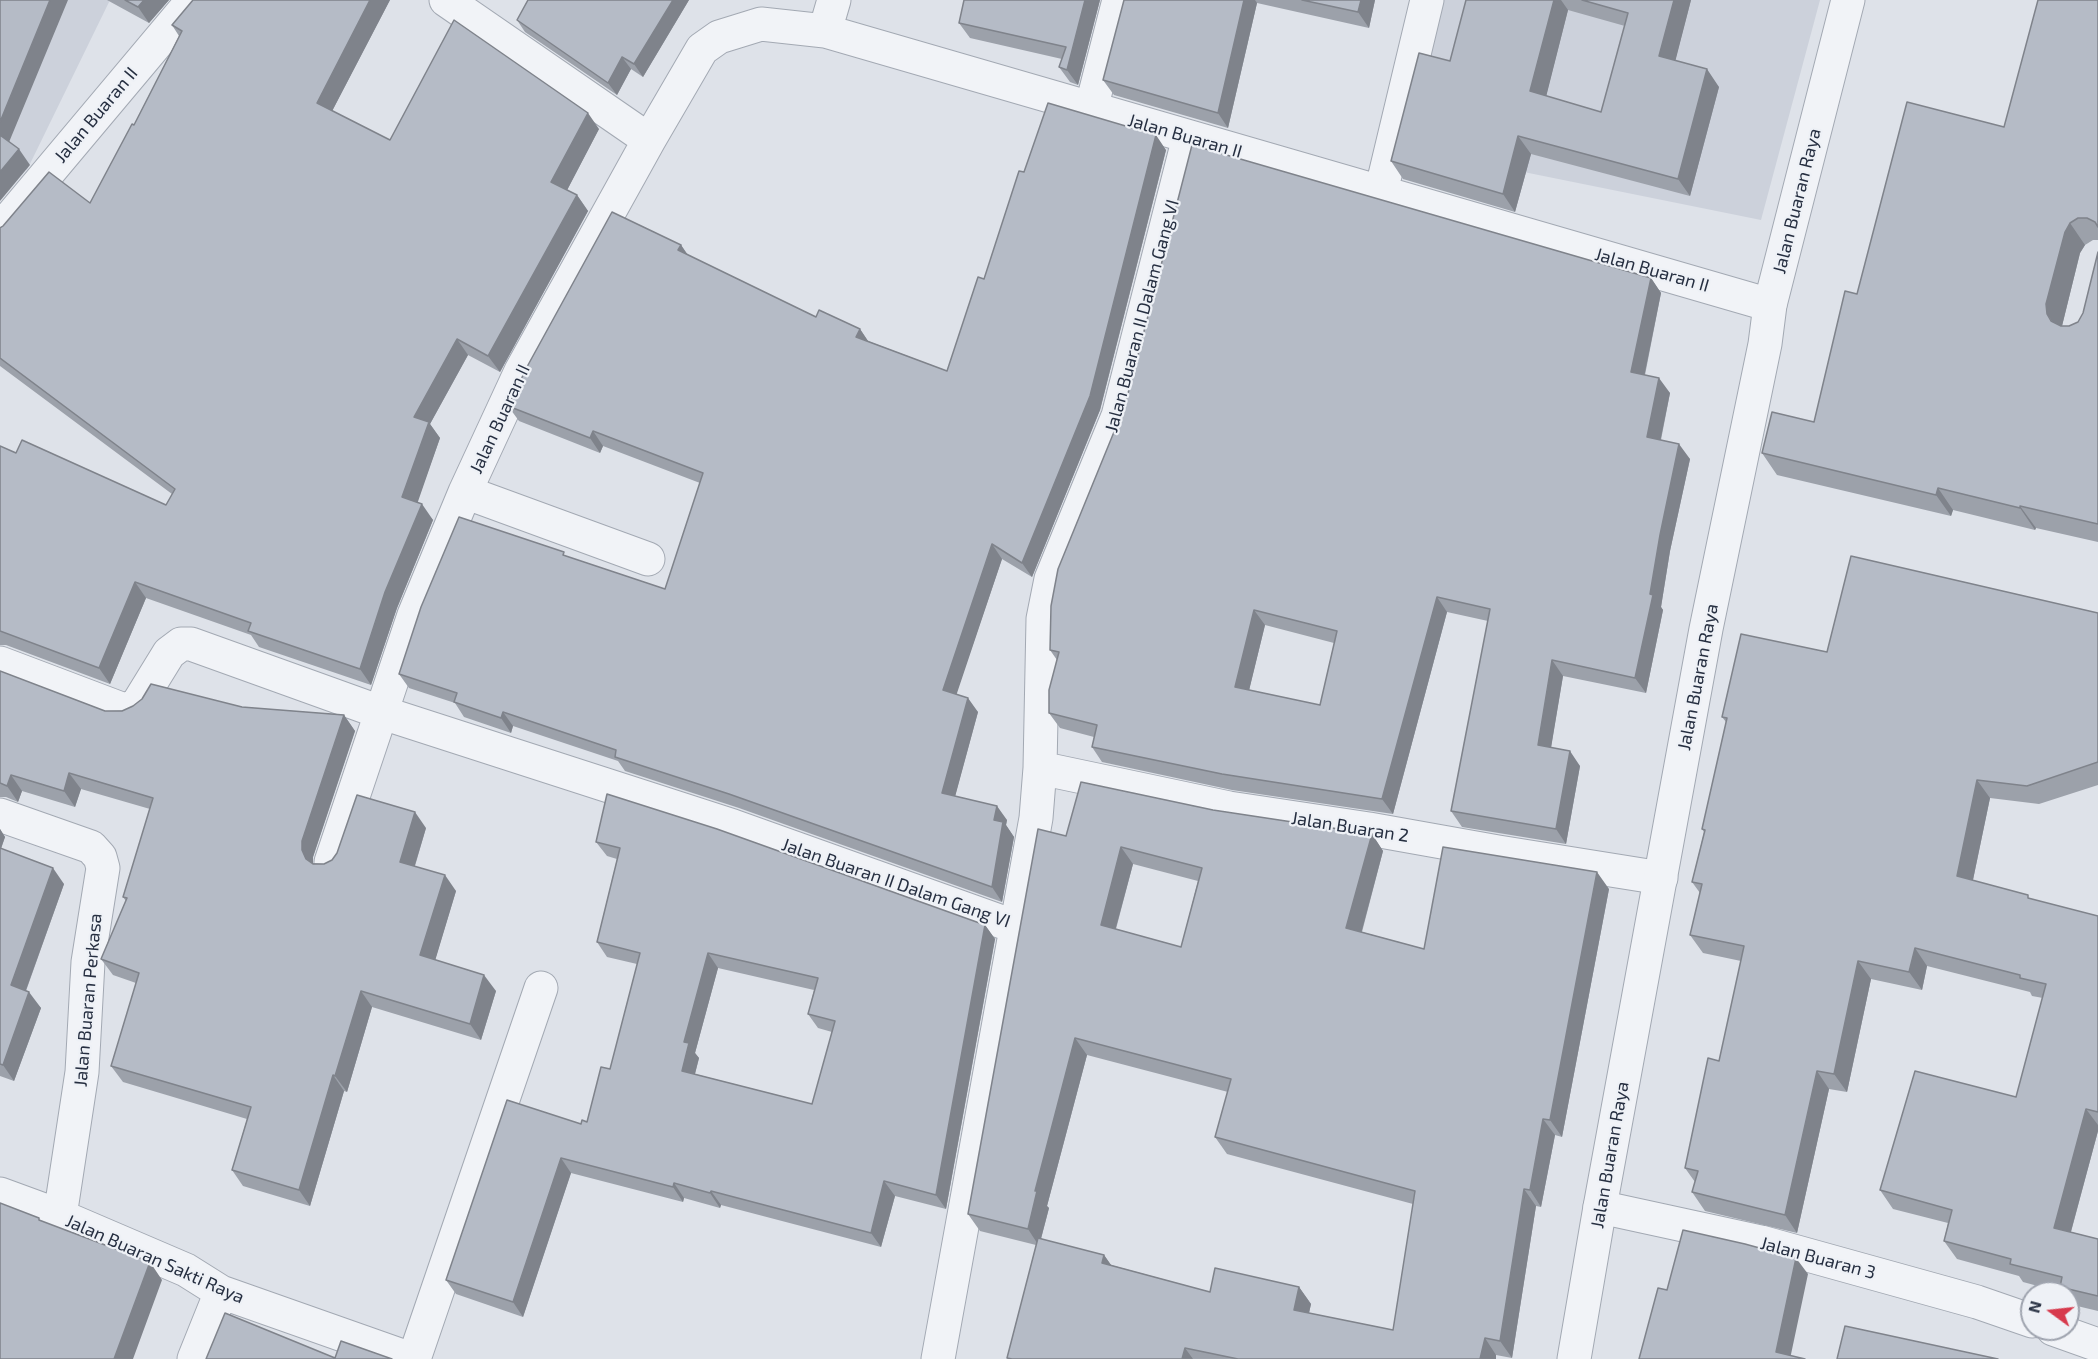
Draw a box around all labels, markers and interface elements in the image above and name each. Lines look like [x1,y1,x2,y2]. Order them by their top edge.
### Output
street label: Jalan Buaran II [50,63,142,167]
street label: Jalan Buaran II [1125,109,1245,163]
street label: Jalan Buaran Raya [1769,126,1825,276]
street label: Jalan Buaran II Dalam Gang VI [1100,197,1184,435]
street label: Jalan Buaran II [1592,243,1712,297]
street label: Jalan Buaran II [465,361,535,477]
street label: Jalan Buaran Raya [1673,602,1723,752]
street label: Jalan Buaran 2 [1290,807,1410,847]
street label: Jalan Buaran II Dalam Gang VI [779,834,1013,932]
street label: Jalan Buaran Perkasa [70,912,106,1088]
street label: Jalan Buaran Raya [1586,1080,1634,1230]
street label: Jalan Buaran Sakti Raya [62,1210,248,1308]
street label: Jalan Buaran 3 [1758,1232,1878,1284]
north arrow [2020,1281,2080,1341]
text: N [2023,1299,2045,1315]

